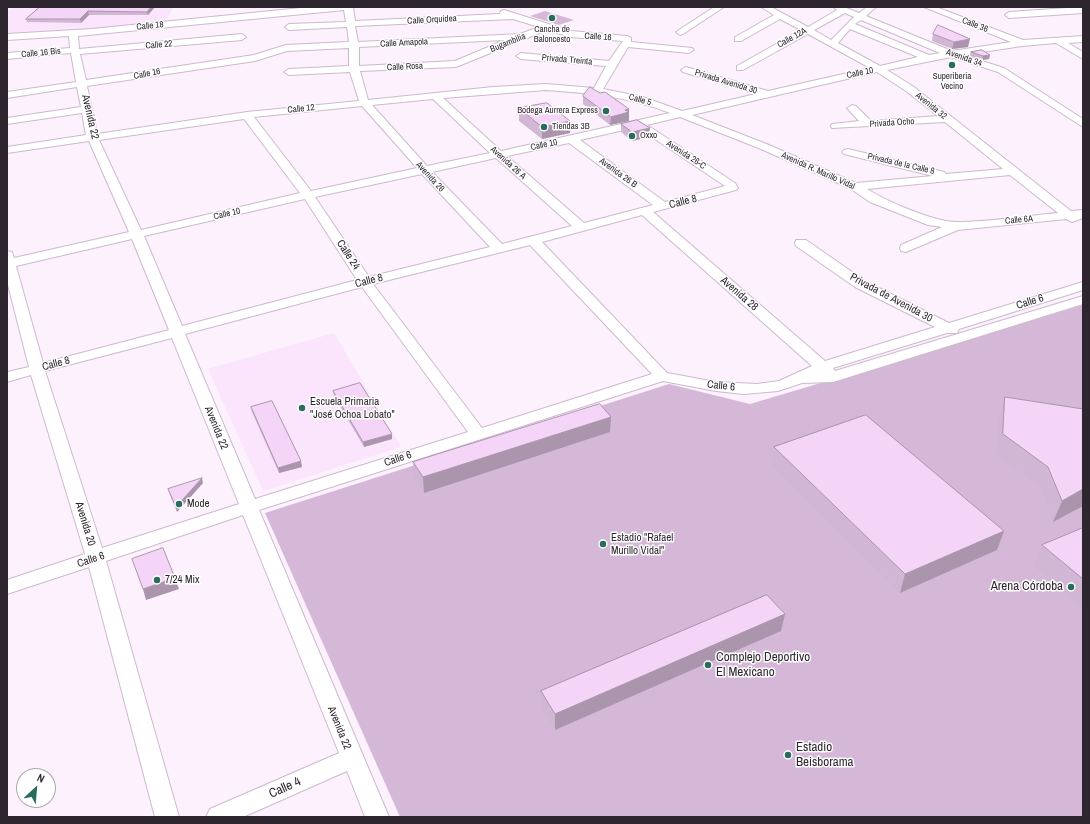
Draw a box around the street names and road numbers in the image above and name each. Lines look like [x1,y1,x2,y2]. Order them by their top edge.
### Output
street label: Calle Orquídea [407,13,457,27]
street label: Calle 36 [960,15,990,35]
street label: Calle 18 [136,19,164,33]
street label: Calle 12A [775,26,809,50]
street label: Bugambilia [489,31,527,55]
street label: Calle 16 [584,31,612,43]
street label: Calle Amapola [380,36,428,50]
street label: Calle 22 [145,38,173,52]
street label: Calle 16 Bis [21,46,61,60]
street label: Avenida 34 [945,47,983,69]
street label: Privada Treinta [541,52,593,68]
street label: Calle Rosa [387,61,423,73]
street label: Calle 10 [846,65,874,81]
street label: Calle 16 [133,66,161,82]
street label: Privada Avenida 30 [693,67,759,97]
street label: Avenida 32 [913,90,949,122]
street label: Calle 5 [628,92,652,108]
street label: Avenida 22 [78,93,102,141]
street label: Calle 12 [287,102,315,116]
street label: Privada Ocho [869,116,915,130]
street label: Calle 10 [530,137,558,153]
street label: Avenida 26-C [664,138,708,172]
street label: Avenida 26 A [488,144,528,182]
street label: Avenida R. Marillo Vidal [780,150,856,192]
street label: Privada de la Calle 8 [866,151,936,177]
street label: Avenida 26 B [597,156,639,190]
street label: Avenida 26 [413,160,447,194]
street label: Calle 8 [668,192,698,212]
street label: Calle 10 [213,206,241,222]
street label: Calle 6A [1005,213,1033,227]
street label: Calle 24 [333,238,363,272]
street label: Calle 8 [354,271,384,291]
street label: Privada de Avenida 30 [847,271,935,325]
street label: Avenida 28 [718,274,760,314]
street label: Calle 6 [1015,292,1045,312]
street label: Calle 8 [41,354,71,374]
street label: Calle 6 [706,378,736,394]
street label: Avenida 22 [201,404,231,452]
street label: Calle 6 [383,448,413,470]
street label: Avenida 20 [72,500,98,548]
street label: Calle 6 [76,549,106,571]
street label: Avenida 22 [324,704,354,752]
street label: Calle 4 [267,774,303,802]

